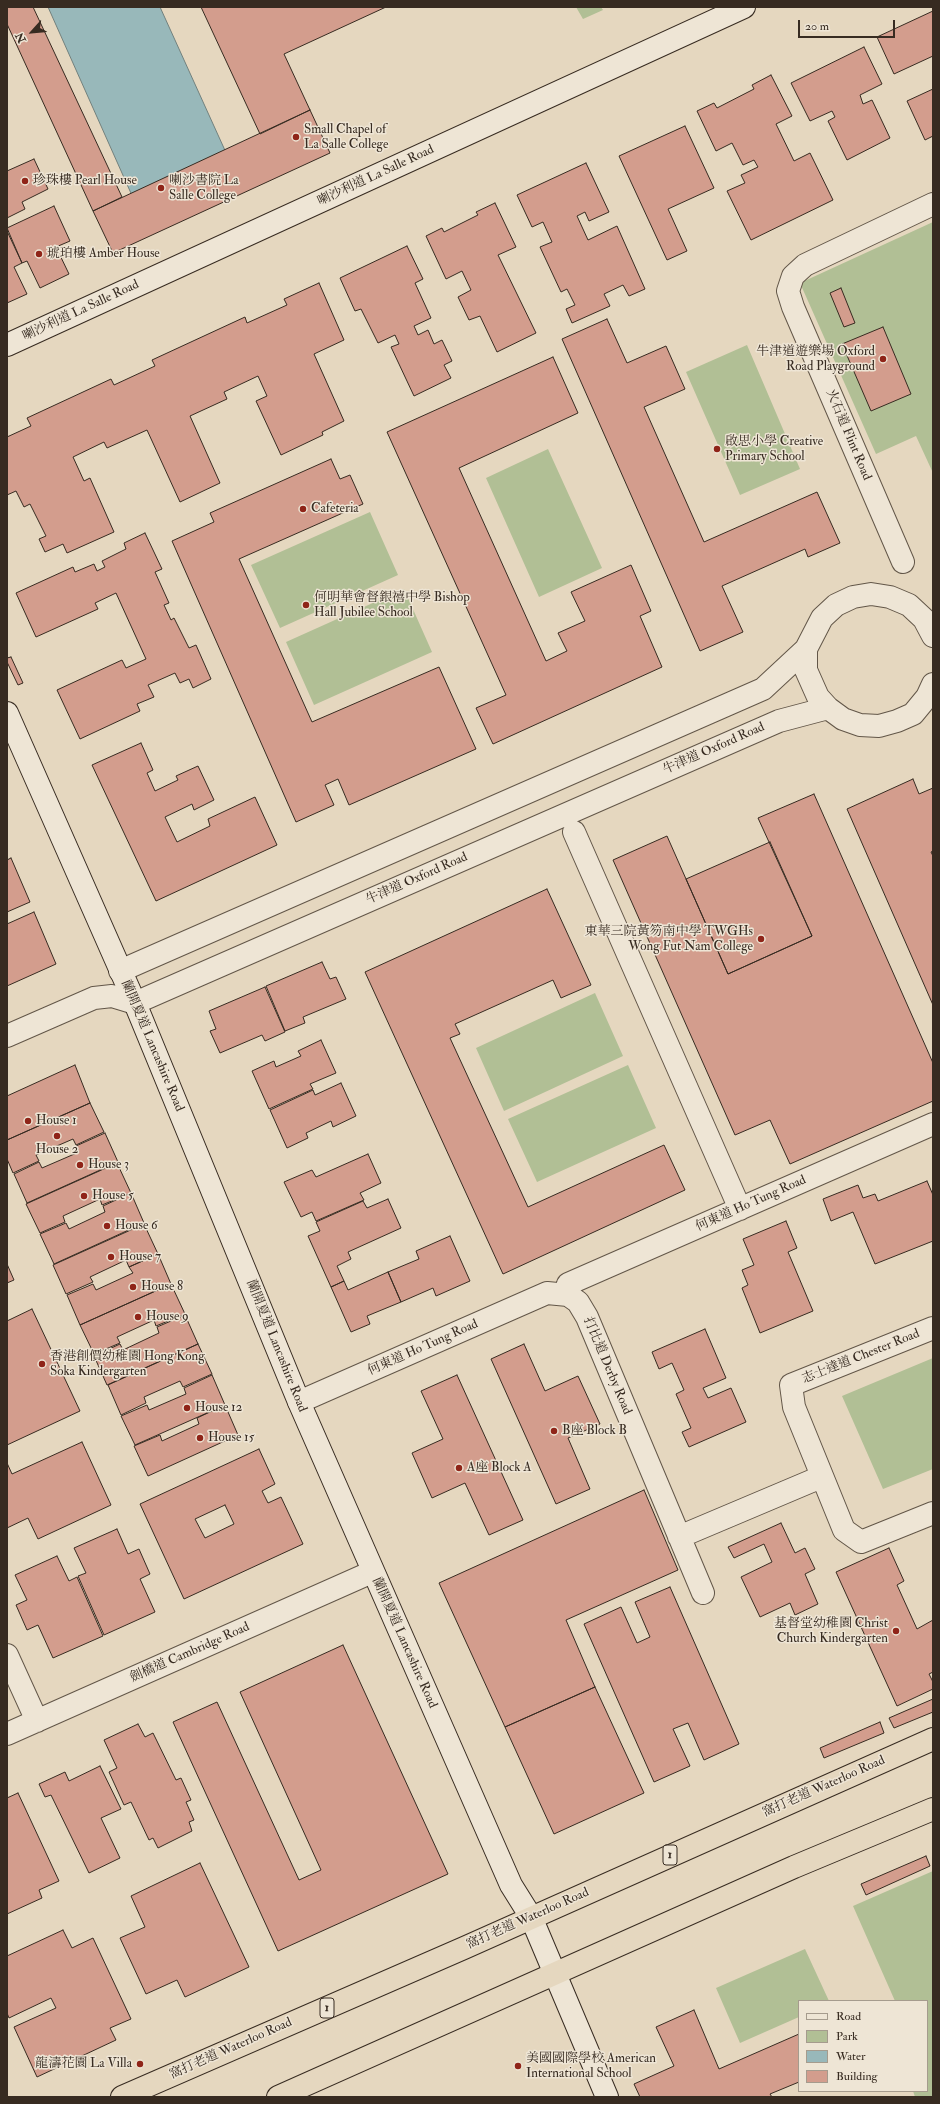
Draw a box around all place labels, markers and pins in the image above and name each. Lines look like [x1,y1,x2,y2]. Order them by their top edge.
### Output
place label: Small Chapel of La Salle College [304,122,388,153]
marker: Small Chapel of La Salle College [291,132,301,142]
place label: 珍珠樓 Pearl House [33,173,137,189]
place label: 喇沙書院 La Salle College [169,173,239,204]
marker: 珍珠樓 Pearl House [20,176,30,186]
marker: 喇沙書院 La Salle College [156,183,166,193]
place label: 琥珀樓 Amber House [47,246,160,262]
marker: 琥珀樓 Amber House [34,249,44,259]
place label: 牛津道遊樂場 Oxford Road Playground [756,344,875,375]
marker: 牛津道遊樂場 Oxford Road Playground [878,354,888,364]
place label: 啟思小學 Creative Primary School [725,434,823,465]
marker: 啟思小學 Creative Primary School [712,444,722,454]
place label: Cafeteria [311,501,359,517]
marker: Cafeteria [298,504,308,514]
place label: 何明華會督銀禧中學 Bishop Hall Jubilee School [314,590,470,621]
marker: 何明華會督銀禧中學 Bishop Hall Jubilee School [301,600,311,610]
place label: 東華三院黃笏南中學 TWGHs Wong Fut Nam College [584,924,753,955]
marker: 東華三院黃笏南中學 TWGHs Wong Fut Nam College [756,934,766,944]
place label: House 1 [36,1113,77,1129]
marker: House 1 [23,1116,33,1126]
marker: House 2 [52,1131,62,1141]
place label: House 2 [36,1142,78,1158]
place label: House 3 [88,1157,129,1173]
marker: House 3 [75,1160,85,1170]
place label: House 5 [92,1188,134,1204]
marker: House 5 [79,1191,89,1201]
place label: House 6 [115,1218,158,1234]
marker: House 6 [102,1221,112,1231]
place label: House 7 [119,1249,161,1265]
marker: House 7 [106,1252,116,1262]
place label: House 8 [141,1279,183,1295]
marker: House 8 [128,1282,138,1292]
place label: House 9 [146,1309,189,1325]
marker: House 9 [133,1312,143,1322]
place label: 香港創價幼稚園 Hong Kong Soka Kindergarten [50,1349,205,1380]
marker: 香港創價幼稚園 Hong Kong Soka Kindergarten [37,1359,47,1369]
place label: House 12 [195,1400,242,1416]
marker: House 12 [182,1403,192,1413]
place label: B座 Block B [562,1423,627,1439]
marker: B座 Block B [549,1426,559,1436]
place label: House 15 [208,1430,254,1446]
marker: House 15 [195,1433,205,1443]
place label: A座 Block A [467,1460,531,1476]
marker: A座 Block A [454,1463,464,1473]
place label: 基督堂幼稚園 Christ Church Kindergarten [774,1616,888,1647]
marker: 基督堂幼稚園 Christ Church Kindergarten [891,1626,901,1636]
place label: 美國國際學校 American International School [526,2051,656,2082]
place label: 龍濤花園 La Villa [35,2056,132,2072]
marker: 龍濤花園 La Villa [135,2059,145,2069]
marker: 美國國際學校 American International School [513,2061,523,2071]

